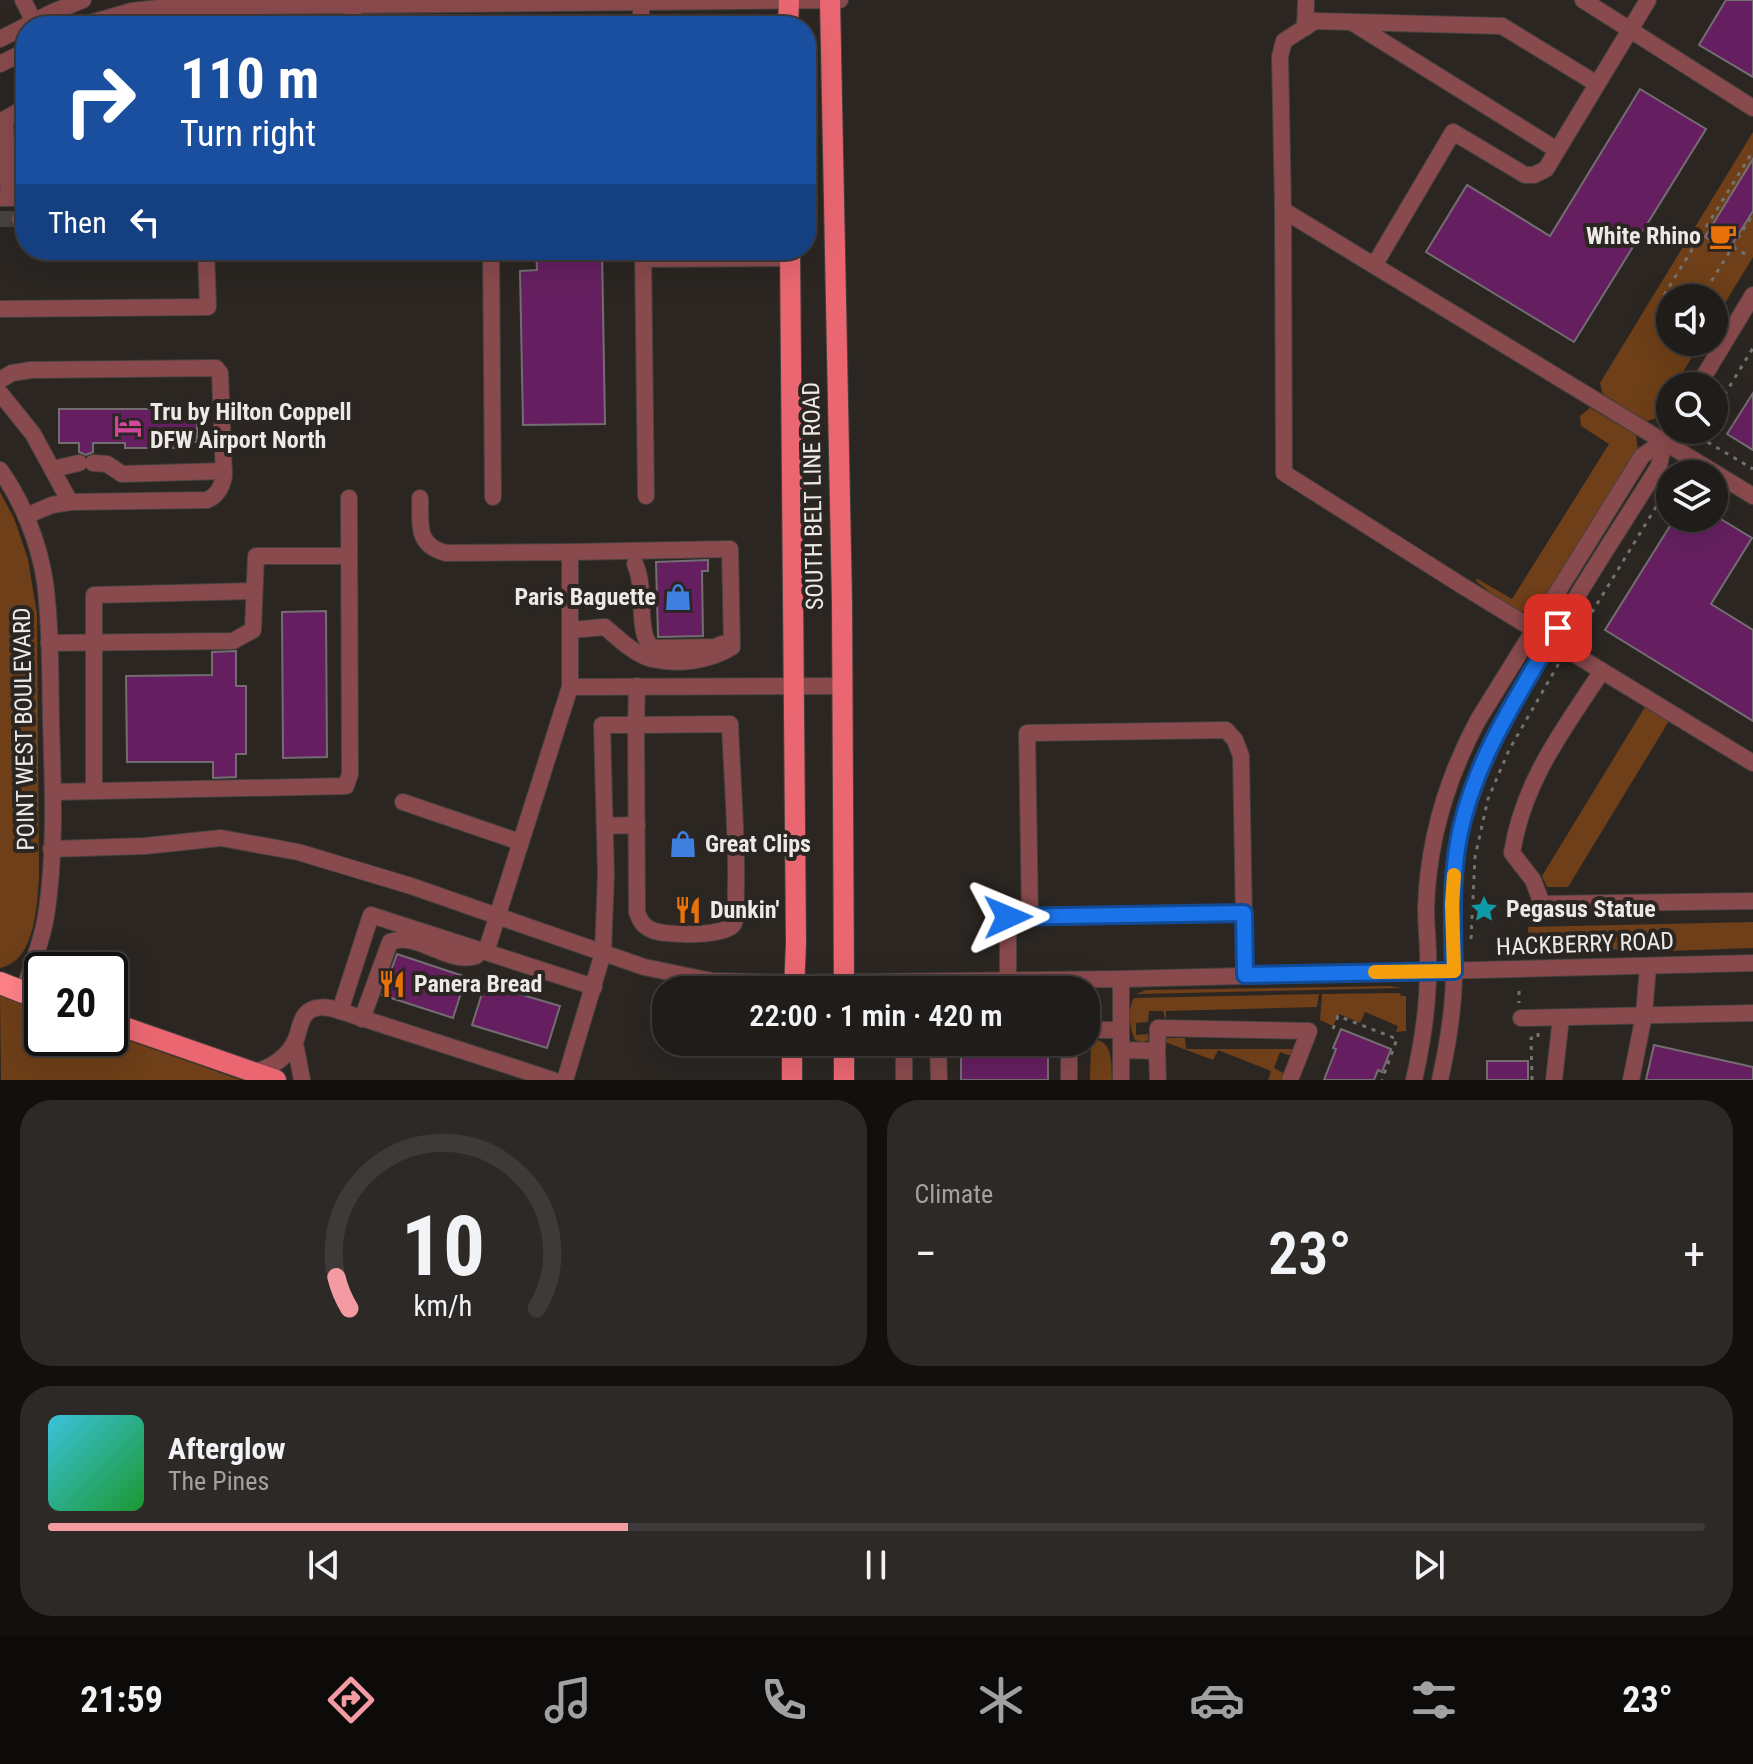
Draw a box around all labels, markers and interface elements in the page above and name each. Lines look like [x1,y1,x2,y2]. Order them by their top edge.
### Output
text: 110 m [180,46,319,112]
icon: right [48,48,152,152]
text: Turn right [180,113,316,155]
icon: left [123,200,167,244]
text: Then [48,205,107,240]
cafe icon: White Rhino [1708,221,1738,251]
place label: White Rhino [1586,222,1701,250]
map controls [1656,284,1728,532]
button: sound [1656,284,1728,356]
button: search [1656,372,1728,444]
street label: SOUTH BELT LINE ROAD [797,382,829,610]
place label: Tru by Hilton Coppell DFW Airport North [150,398,352,454]
hotel icon: Tru by Hilton Coppell DFW Airport North [113,411,143,441]
button: layers [1656,460,1728,532]
shop icon: Paris Baguette [663,582,693,612]
place label: Paris Baguette [514,583,656,611]
pin [1524,594,1592,662]
icon: arrive [1536,606,1580,650]
street label: POINT WEST BOULEVARD [8,607,40,851]
shop icon: Great Clips [668,829,698,859]
place label: Great Clips [705,830,811,858]
position arrow [966,875,1050,959]
place icon: Pegasus Statue [1469,894,1499,924]
restaurant icon: Dunkin' [673,895,703,925]
place label: Pegasus Statue [1506,895,1656,923]
place label: Dunkin' [710,896,780,924]
street label: HACKBERRY ROAD [1496,927,1674,961]
speed limit sign: 20 [24,952,128,1056]
restaurant icon: Panera Bread [377,969,407,999]
place label: Panera Bread [414,970,542,998]
text: 22:00 · 1 min · 420 m [749,998,1003,1033]
text: Climate [915,1179,993,1209]
text: 10 [401,1198,485,1295]
text: 23° [1268,1218,1352,1289]
text: − [915,1228,937,1280]
text: + [1683,1228,1705,1280]
text: km/h [414,1289,473,1323]
text: Afterglow [168,1431,286,1466]
text: The Pines [168,1466,269,1496]
icon: previous [302,1543,346,1587]
icon: pause [854,1543,898,1587]
icon: next [1407,1543,1451,1587]
icon: directions [323,1672,379,1728]
icon: music [540,1672,596,1728]
icon: phone [756,1672,812,1728]
icon: climate [973,1672,1029,1728]
icon: car [1189,1672,1245,1728]
icon: filters [1406,1672,1462,1728]
text: 21:59 [80,1679,163,1721]
text: 23° [1622,1679,1673,1721]

